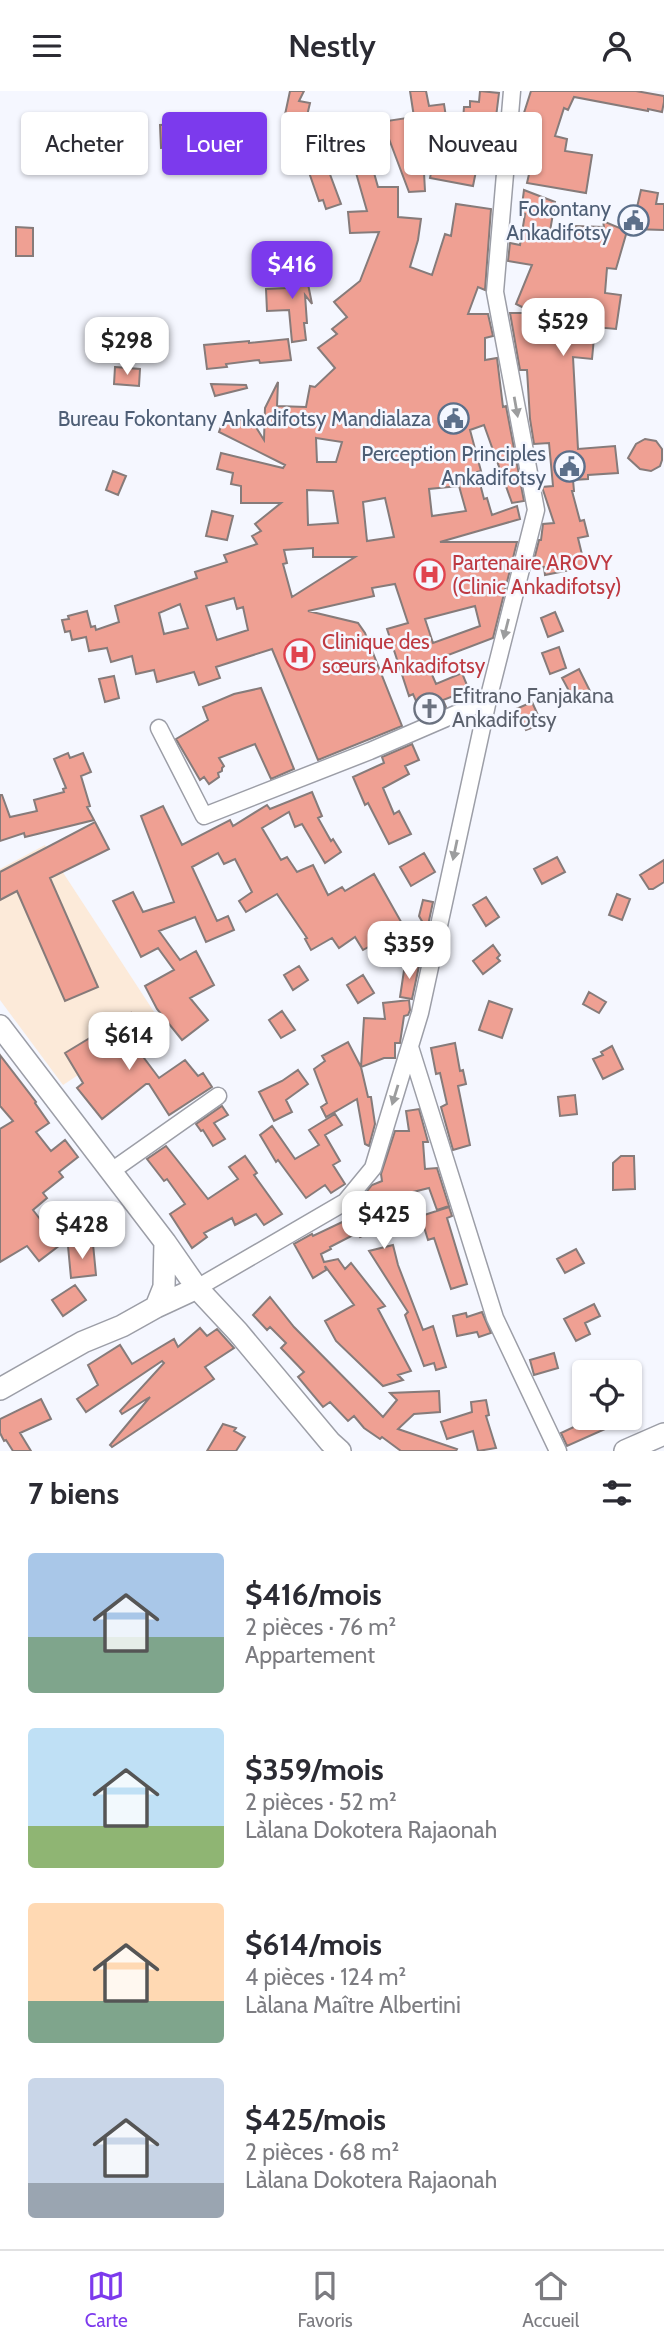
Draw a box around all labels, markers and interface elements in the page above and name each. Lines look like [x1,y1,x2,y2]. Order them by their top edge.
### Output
text: Nestly [288,26,376,65]
icon: menu [28,27,66,65]
icon: person [598,27,636,65]
chip: Acheter [21,112,148,175]
chip: Louer [162,112,267,175]
chip: Filtres [281,112,390,175]
chip: Nouveau [404,112,542,175]
place label: Fokontany Ankadifotsy [506,196,611,245]
public building icon: Fokontany Ankadifotsy [617,204,651,238]
pin: $416 [251,241,333,301]
text: $416 [268,250,316,278]
pin: $529 [522,299,604,358]
text: $529 [538,307,588,335]
pin: $298 [86,317,168,377]
text: $298 [101,326,153,354]
one-way arrow [511,396,522,418]
public building icon: Bureau Fokontany Ankadifotsy Mandialaza [437,402,471,436]
place label: Bureau Fokontany Ankadifotsy Mandialaza [58,406,431,431]
place label: Perception Principles Ankadifotsy [361,441,546,490]
public building icon: Perception Principles Ankadifotsy [552,449,586,483]
place label: Partenaire AROVY (Clinic Ankadifotsy) [452,550,622,599]
hospital icon: Partenaire AROVY (Clinic Ankadifotsy) [412,558,446,592]
one-way arrow [500,618,511,640]
place label: Clinique des sœurs Ankadifotsy [322,629,486,678]
hospital icon: Clinique des sœurs Ankadifotsy [282,637,316,671]
place label: Efitrano Fanjakana Ankadifotsy [452,683,614,732]
church icon: Efitrano Fanjakana Ankadifotsy [412,691,446,725]
one-way arrow [449,839,460,861]
pin: $359 [368,921,450,981]
text: $359 [383,930,435,958]
pin: $614 [88,1013,170,1072]
text: $614 [104,1021,154,1049]
one-way arrow [390,1085,400,1106]
pin: $425 [343,1191,425,1251]
text: $425 [358,1200,410,1228]
pin: $428 [41,1201,123,1261]
text: $428 [55,1210,109,1238]
map controls [572,1360,642,1430]
button: locate [572,1360,642,1430]
icon: filters [598,1474,636,1512]
text: 7 biens [28,1475,119,1512]
text: $416/mois [245,1576,382,1613]
icon: home [84,1581,168,1665]
text: 2 pièces · 76 m² [245,1613,396,1641]
text: Appartement [245,1641,375,1669]
text: $359/mois [245,1751,384,1788]
icon: home [84,1756,168,1840]
text: 2 pièces · 52 m² [245,1788,397,1816]
text: Làlana Dokotera Rajaonah [245,1816,497,1844]
text: $614/mois [245,1926,382,1963]
icon: home [84,1931,168,2015]
text: 4 pièces · 124 m² [245,1963,406,1991]
text: Làlana Maître Albertini [245,1991,461,2019]
text: $425/mois [245,2101,386,2138]
icon: home [84,2106,168,2190]
text: 2 pièces · 68 m² [245,2138,399,2166]
text: Làlana Dokotera Rajaonah [245,2166,497,2194]
tab: Carte [85,2267,128,2332]
tab: Favoris [297,2267,353,2332]
tab: Accueil [522,2267,579,2332]

